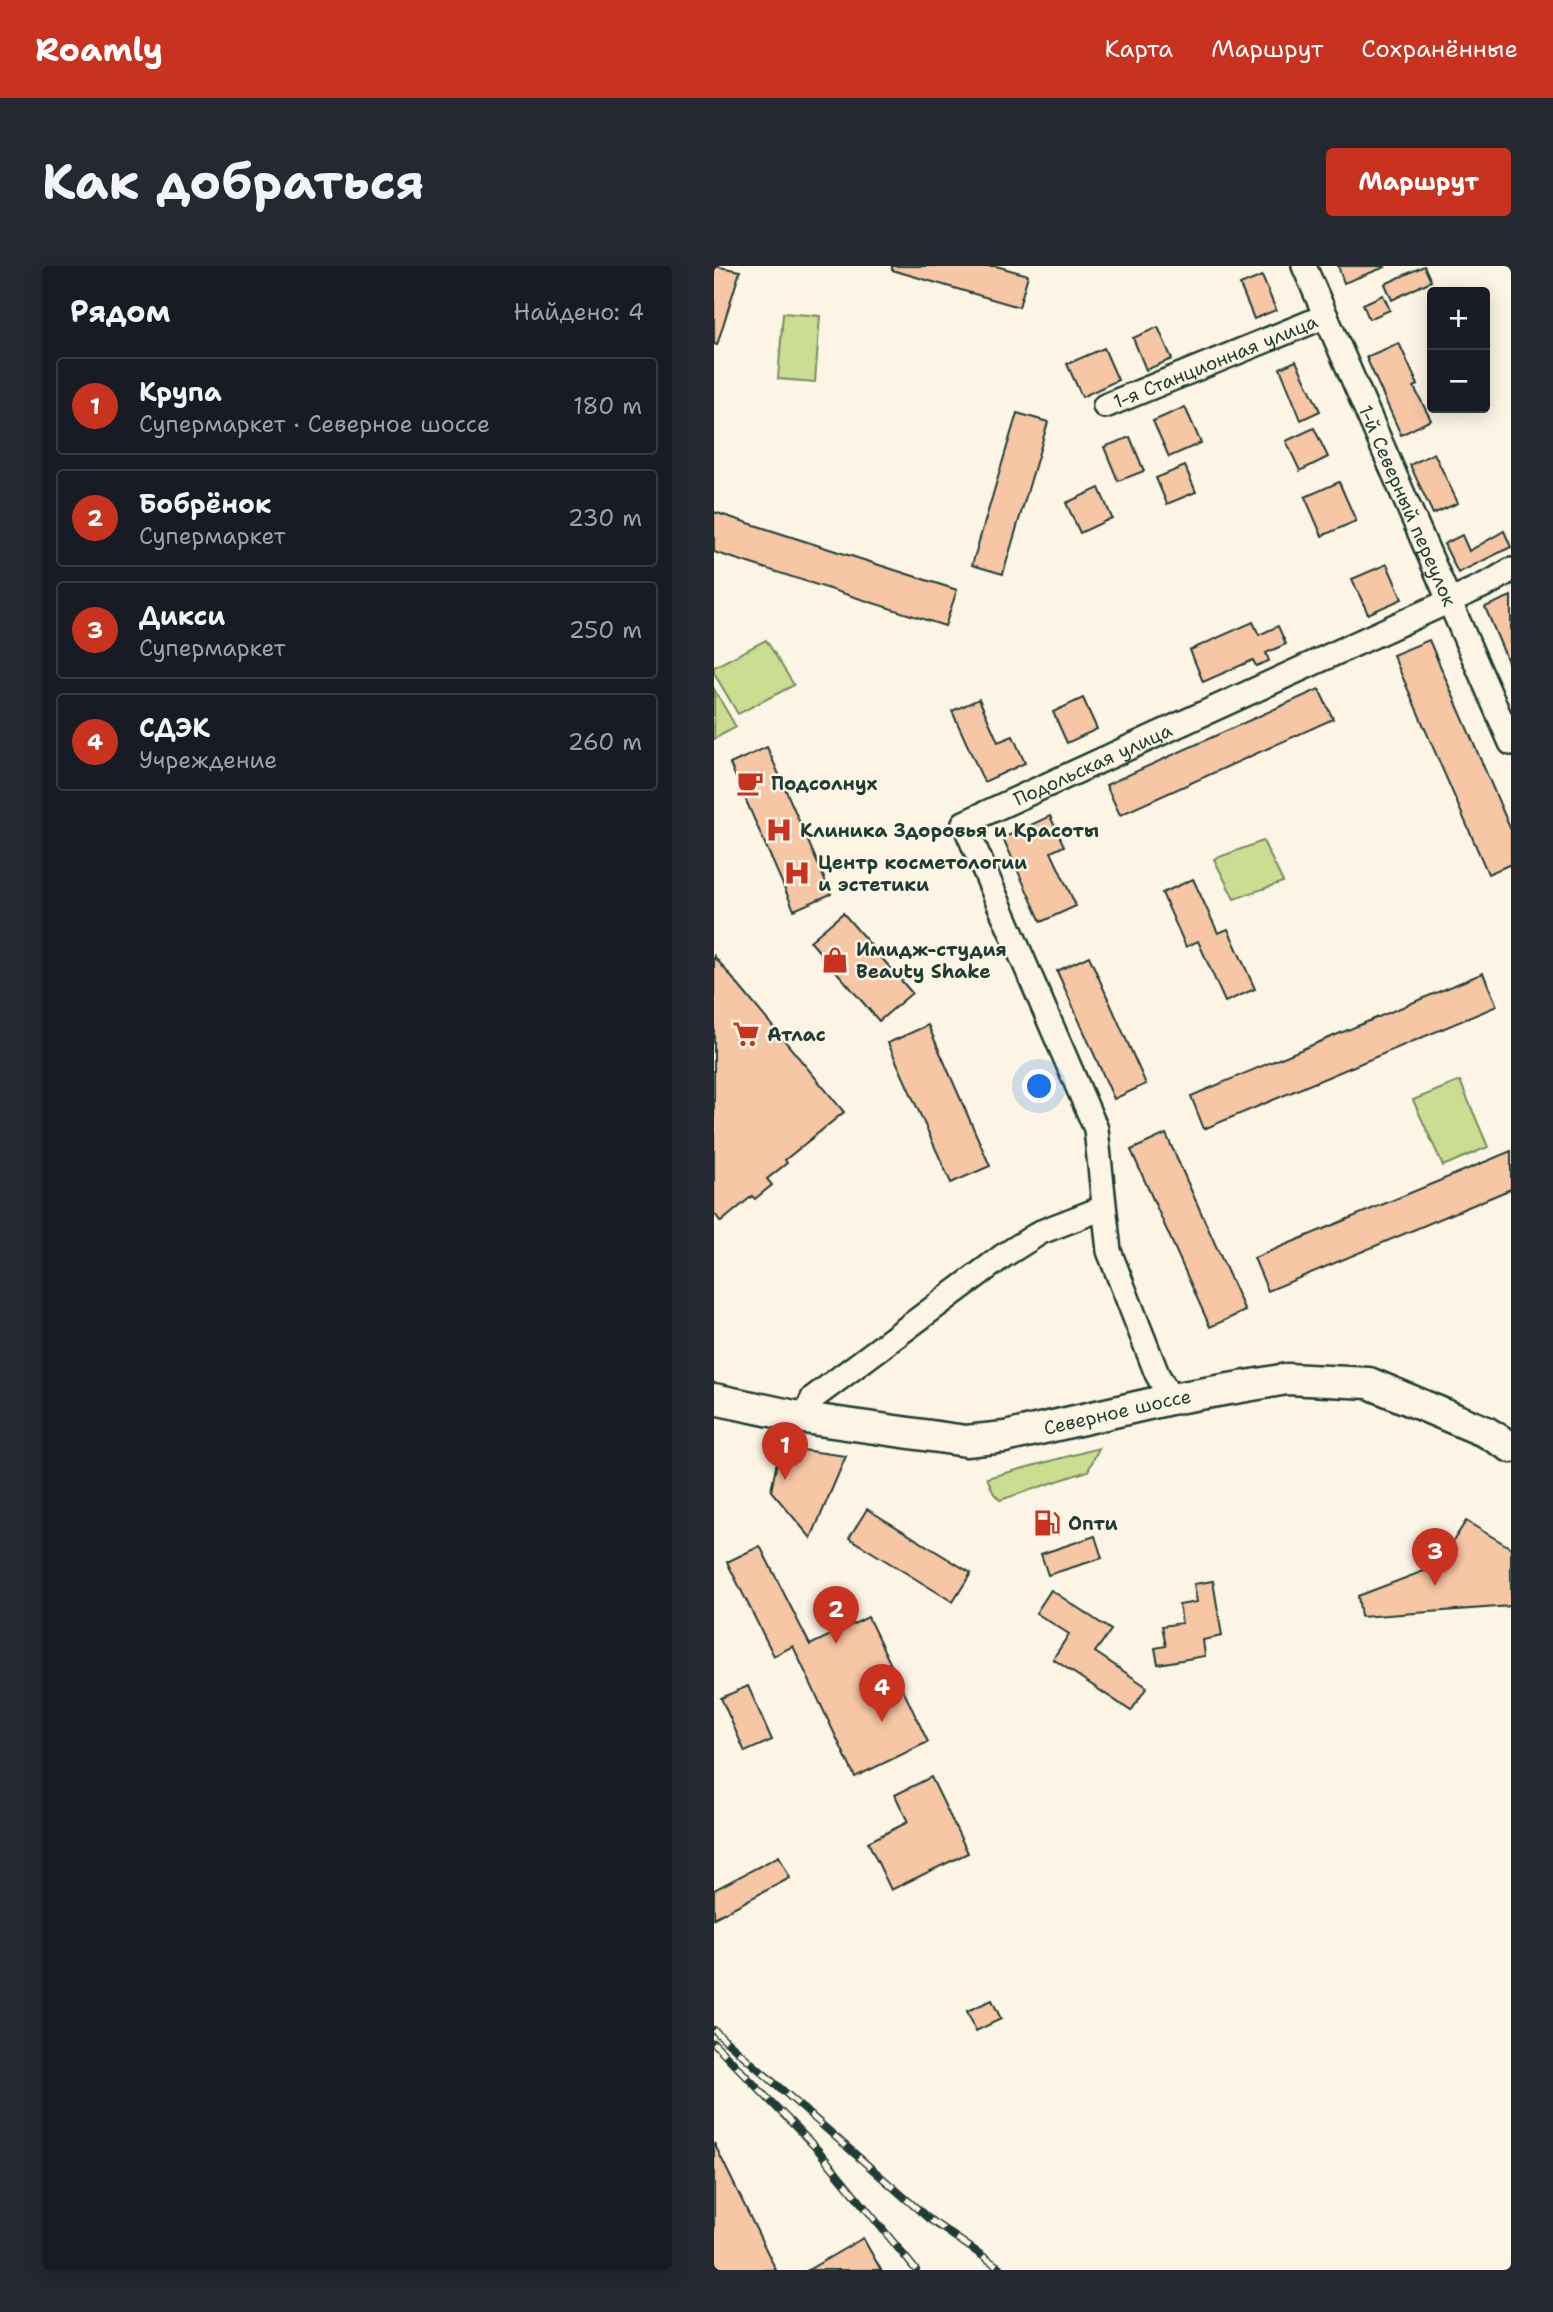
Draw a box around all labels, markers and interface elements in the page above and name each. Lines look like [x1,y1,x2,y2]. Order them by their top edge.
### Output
text: Roamly [35,27,163,72]
text: Карта [1105,33,1173,65]
text: Маршрут [1211,33,1323,65]
text: Сохранённые [1361,33,1518,65]
button: Маршрут [1326,148,1511,216]
text: Как добраться [42,149,424,215]
map controls [1427,287,1490,413]
button: + [1427,287,1490,350]
text: Рядом [70,291,170,332]
text: Найдено: 4 [514,297,644,327]
street label: 1-я Станционная улица [1109,309,1321,414]
button: − [1427,350,1490,413]
text: Крупа [139,374,222,409]
text: 1 [90,391,100,421]
text: 180 m [573,391,642,421]
street label: 1-й Северный переулок [1353,401,1462,610]
text: Супермаркет · Северное шоссе [139,409,490,439]
text: Бобрёнок [139,486,271,521]
text: 2 [87,503,103,533]
text: 230 m [568,503,642,533]
text: Супермаркет [139,521,286,551]
text: Дикси [139,598,225,633]
text: 3 [87,615,103,645]
text: 250 m [569,615,642,645]
text: Супермаркет [139,633,286,663]
text: СДЭК [139,710,210,745]
street label: Подольская улица [1009,718,1176,812]
text: 4 [87,727,103,757]
text: 260 m [568,727,642,757]
text: Учреждение [139,745,277,775]
cafe icon: Подсолнух [735,768,765,798]
place label: Подсолнух [771,771,878,796]
hospital icon: Клиника Здоровья и Красоты [764,815,794,845]
place label: Клиника Здоровья и Красоты [800,818,1099,843]
place label: Центр косметологии и эстетики [818,850,1027,897]
hospital icon: Центр косметологии и эстетики [782,858,812,888]
place label: Имидж-студия Beauty Shake [856,937,1007,984]
shop icon: Имидж-студия Beauty Shake [820,945,850,975]
supermarket icon: Атлас [731,1019,761,1049]
place label: Атлас [767,1022,826,1047]
your location [1022,1069,1056,1103]
street label: Северное шоссе [1041,1384,1193,1441]
pin: 1 [762,1422,808,1480]
fuel station icon: Опти [1032,1508,1062,1538]
place label: Опти [1068,1511,1118,1536]
pin: 3 [1412,1528,1458,1586]
pin: 2 [813,1586,859,1644]
pin: 4 [859,1664,905,1722]

